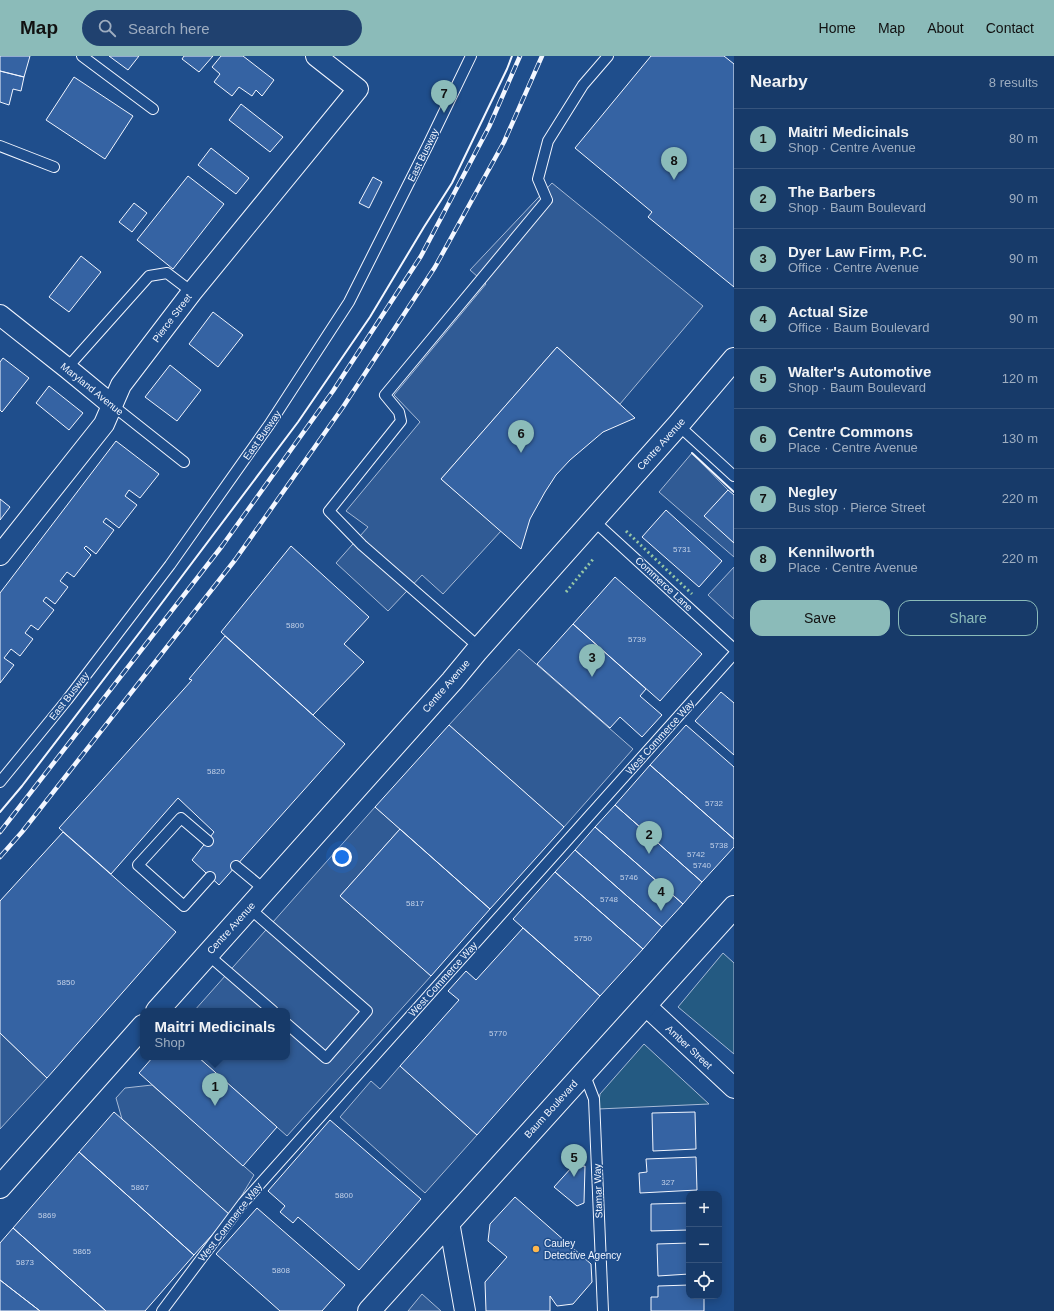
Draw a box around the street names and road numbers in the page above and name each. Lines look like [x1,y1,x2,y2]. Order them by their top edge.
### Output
street label: East Busway [405,127,441,183]
street label: Pierce Street [150,291,194,344]
street label: Maryland Avenue [59,360,126,418]
street label: East Busway [241,408,283,462]
street label: Centre Avenue [635,415,687,472]
street label: Commerce Lane [633,555,695,614]
street label: Centre Avenue [420,657,472,715]
street label: East Busway [47,670,91,722]
street label: West Commerce Way [624,697,696,777]
street label: Centre Avenue [205,899,257,956]
street label: West Commerce Way [407,939,479,1019]
street label: Amber Street [664,1023,714,1071]
street label: Baum Boulevard [522,1078,580,1140]
street label: Stamar Way [592,1164,604,1218]
street label: West Commerce Way [196,1181,264,1263]

